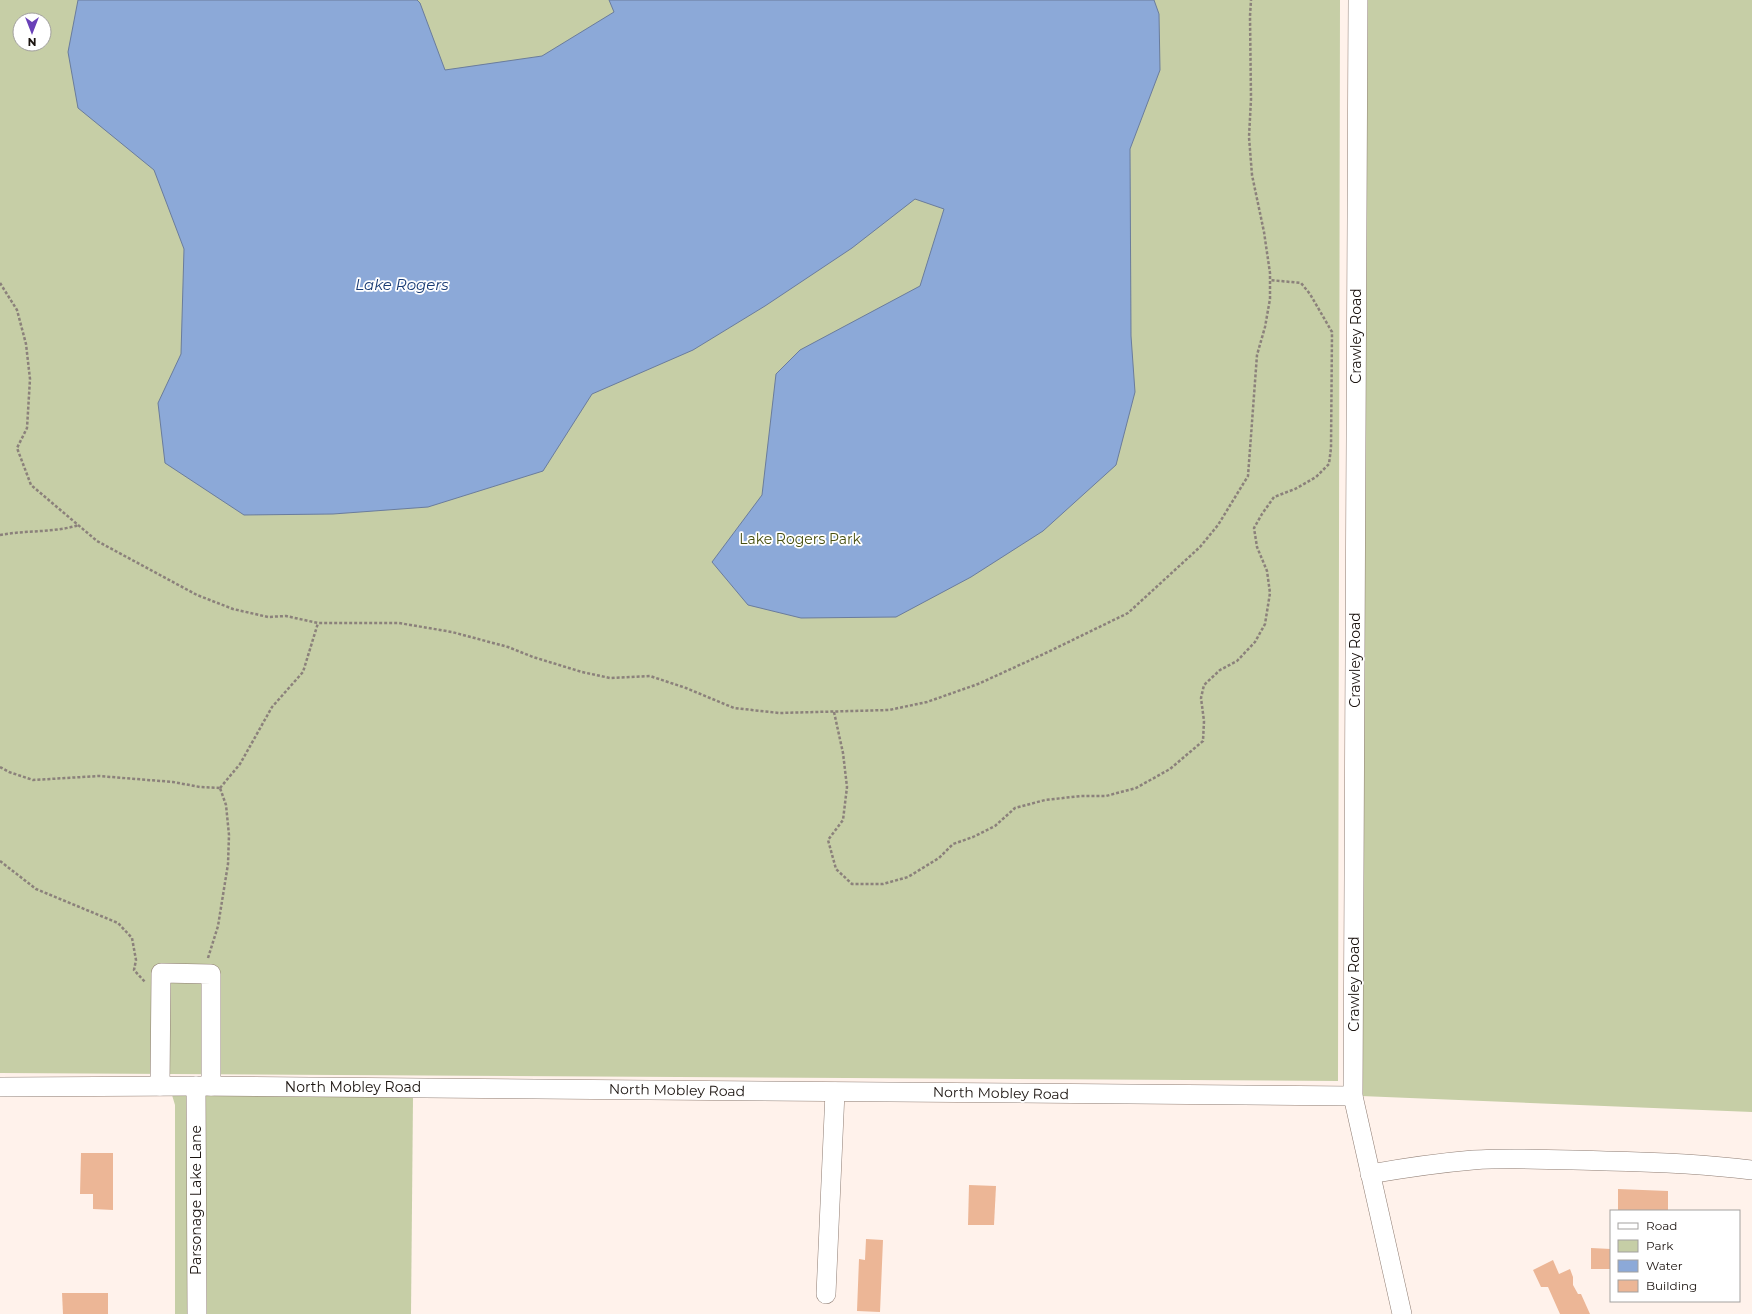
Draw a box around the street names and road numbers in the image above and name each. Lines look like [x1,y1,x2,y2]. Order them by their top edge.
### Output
street label: Crawley Road [1347,288,1365,384]
street label: Crawley Road [1346,612,1364,708]
street label: Crawley Road [1345,936,1363,1032]
street label: North Mobley Road [285,1078,421,1096]
street label: North Mobley Road [609,1080,745,1100]
street label: North Mobley Road [933,1083,1069,1103]
street label: Parsonage Lake Lane [187,1125,205,1275]

